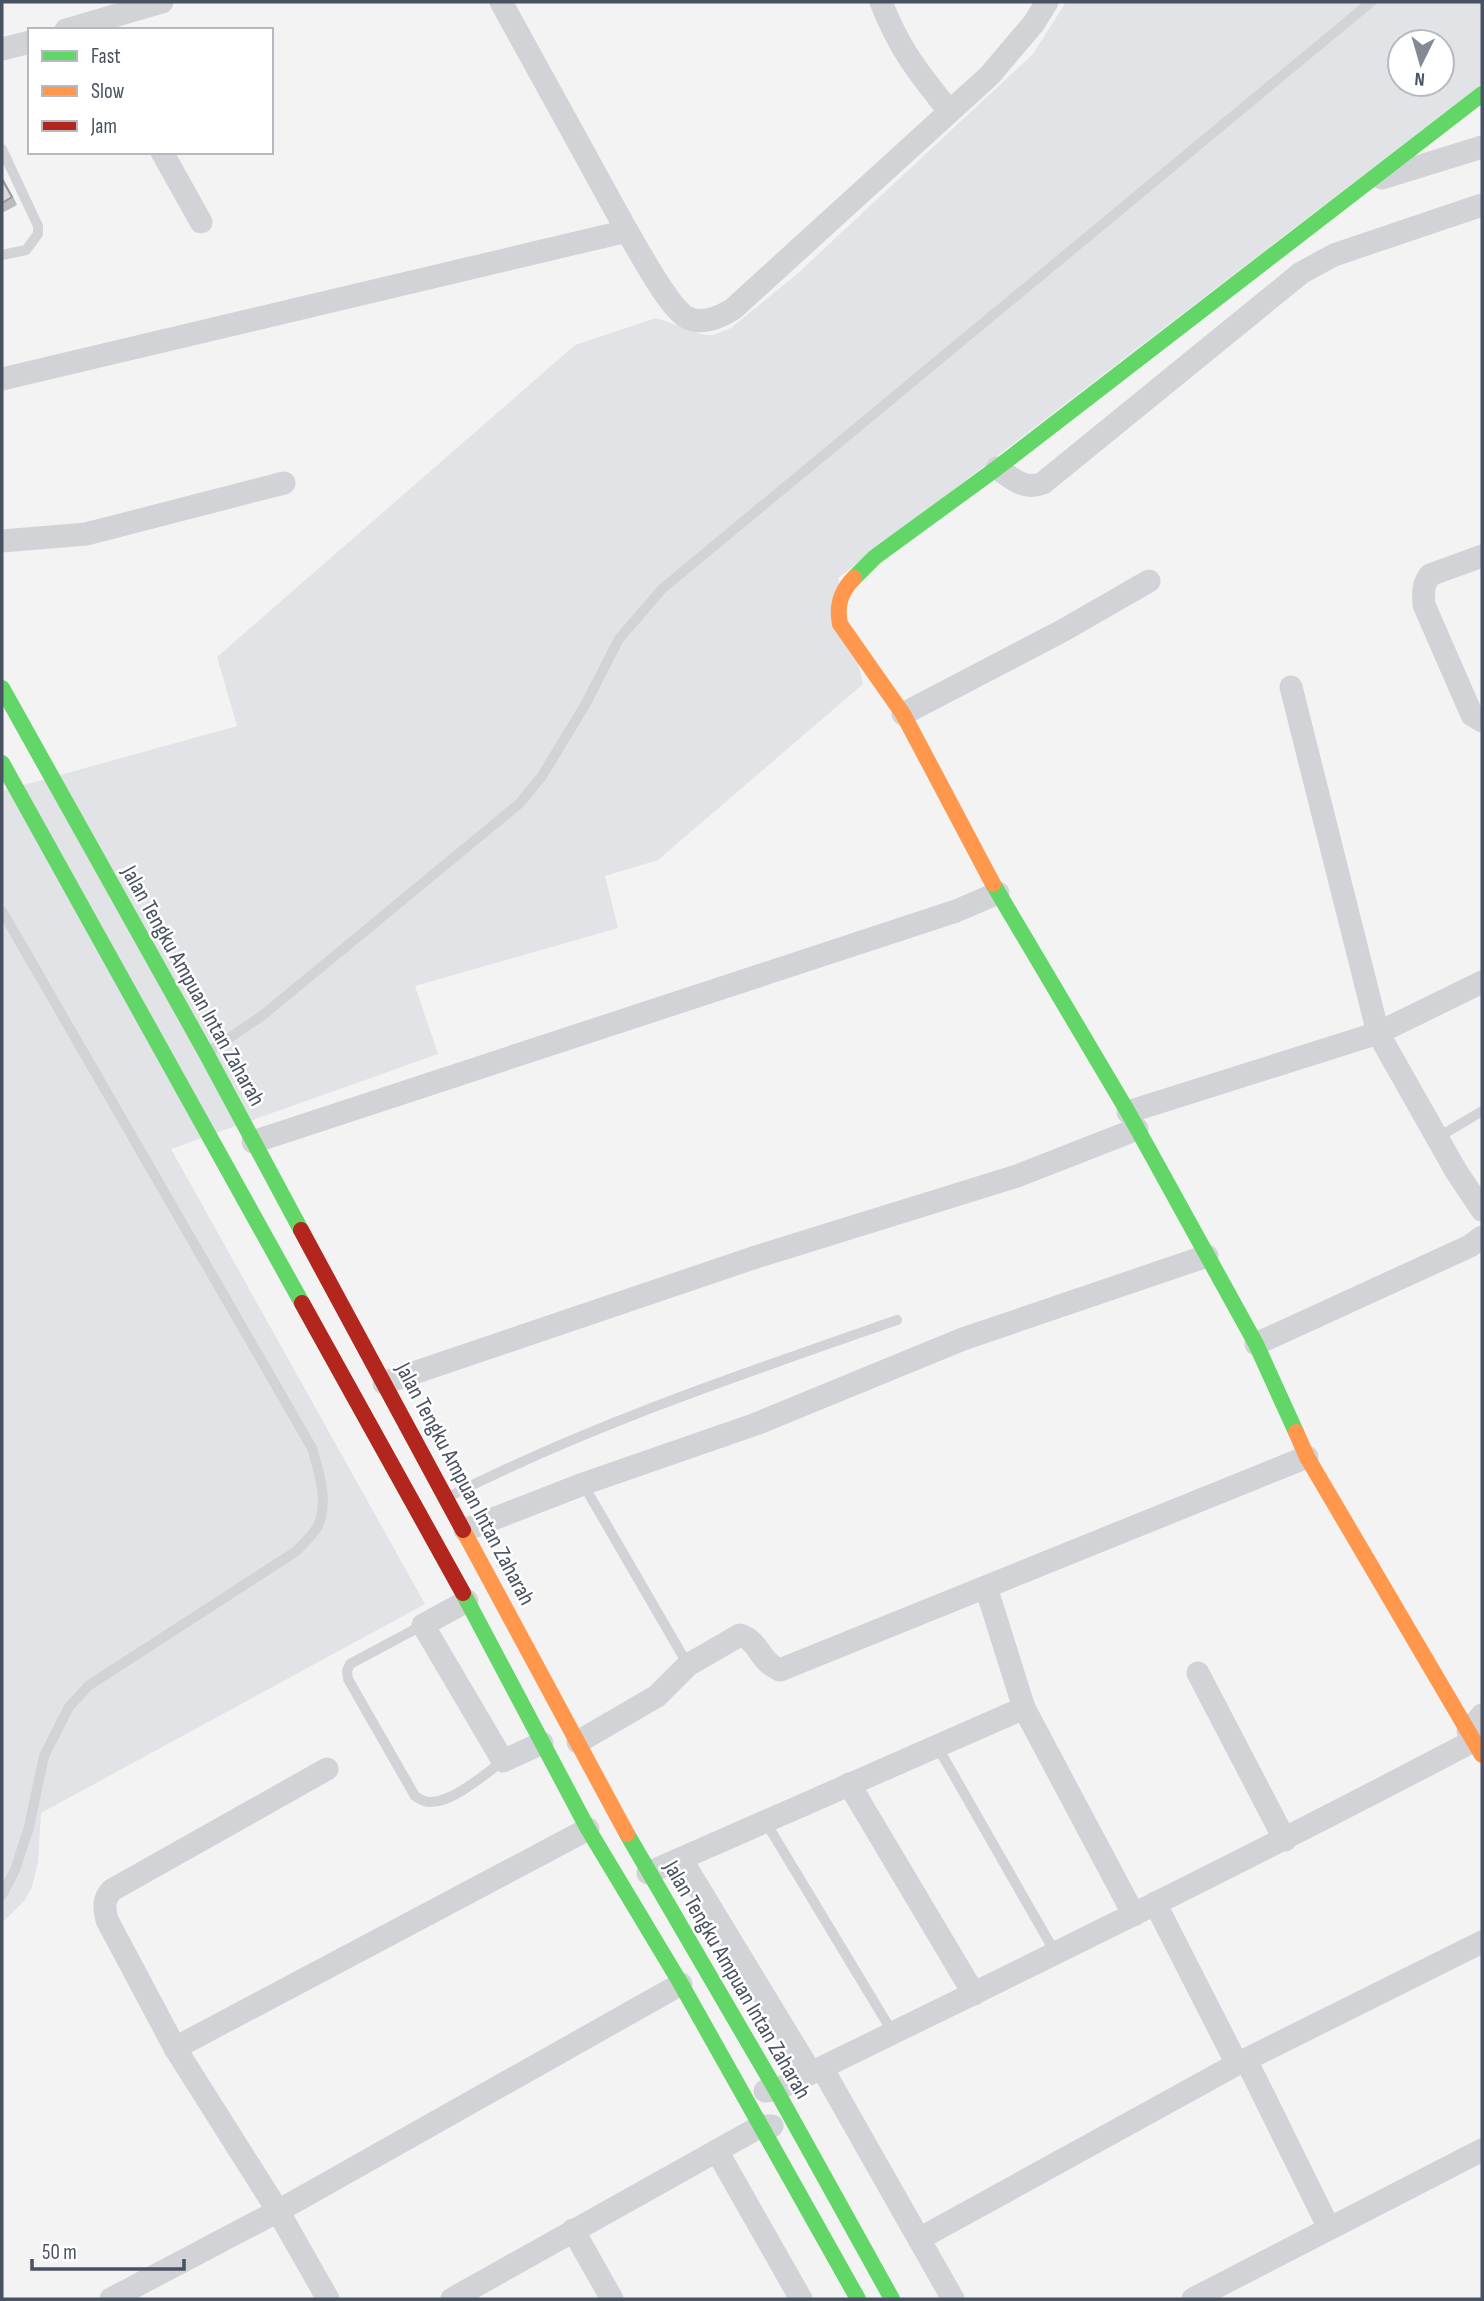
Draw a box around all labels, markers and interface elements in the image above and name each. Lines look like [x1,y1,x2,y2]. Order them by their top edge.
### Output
legend [28,28,273,154]
north arrow [1386,28,1456,98]
text: Fast [91,44,121,69]
text: N [1414,67,1426,90]
text: Slow [91,79,125,104]
text: Jam [90,114,117,139]
street label: Jalan Tengku Ampuan Intan Zaharah [115,860,271,1111]
street label: Jalan Tengku Ampuan Intan Zaharah [389,1357,541,1610]
street label: Jalan Tengku Ampuan Intan Zaharah [657,1855,817,2104]
scale bar [32,2228,184,2272]
text: 50 m [42,2240,77,2265]

